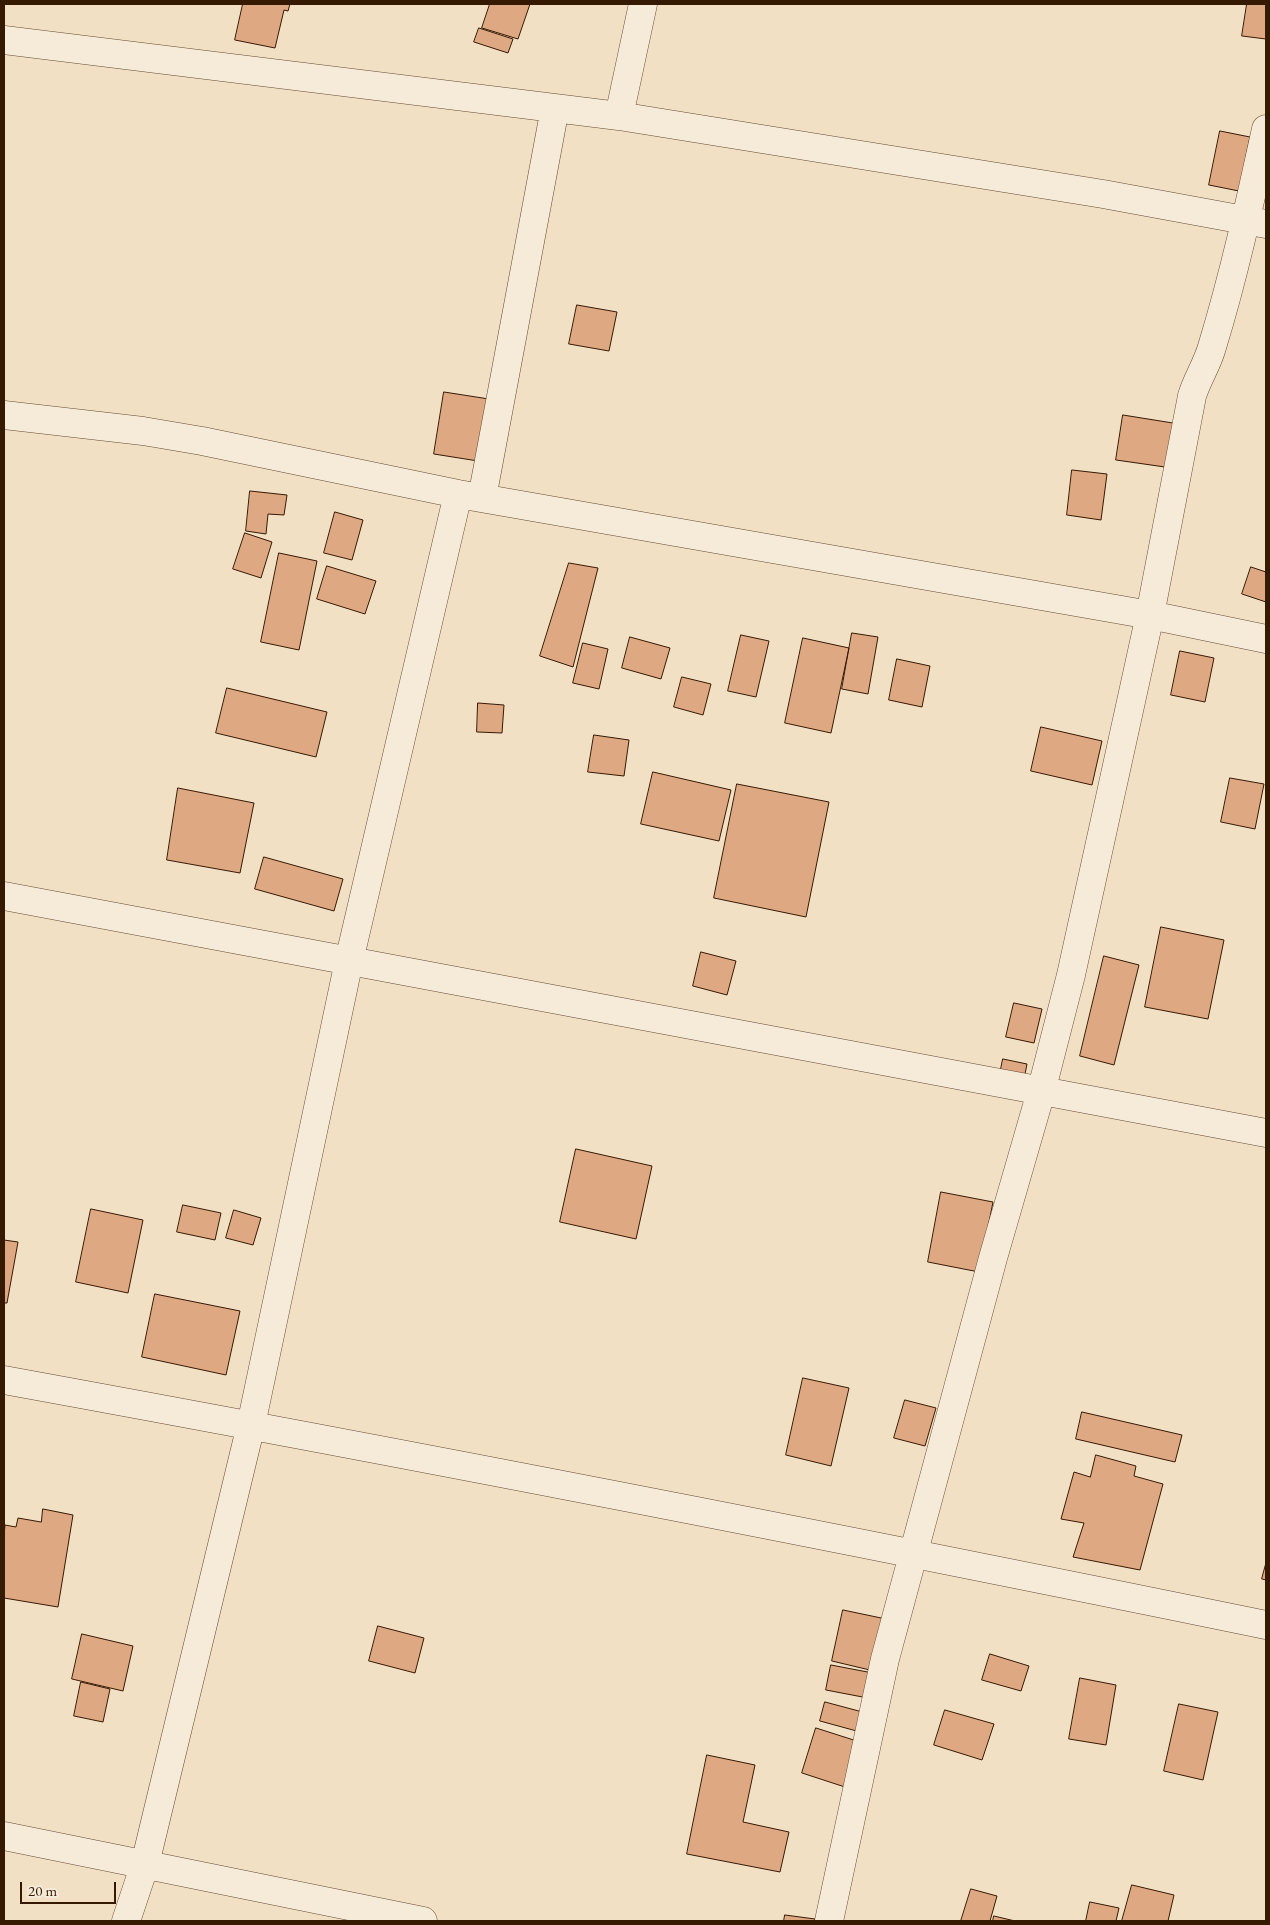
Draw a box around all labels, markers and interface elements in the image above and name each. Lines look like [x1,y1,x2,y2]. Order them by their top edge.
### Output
scale bar [22,1872,119,1904]
text: 20 m [28,1881,57,1900]

